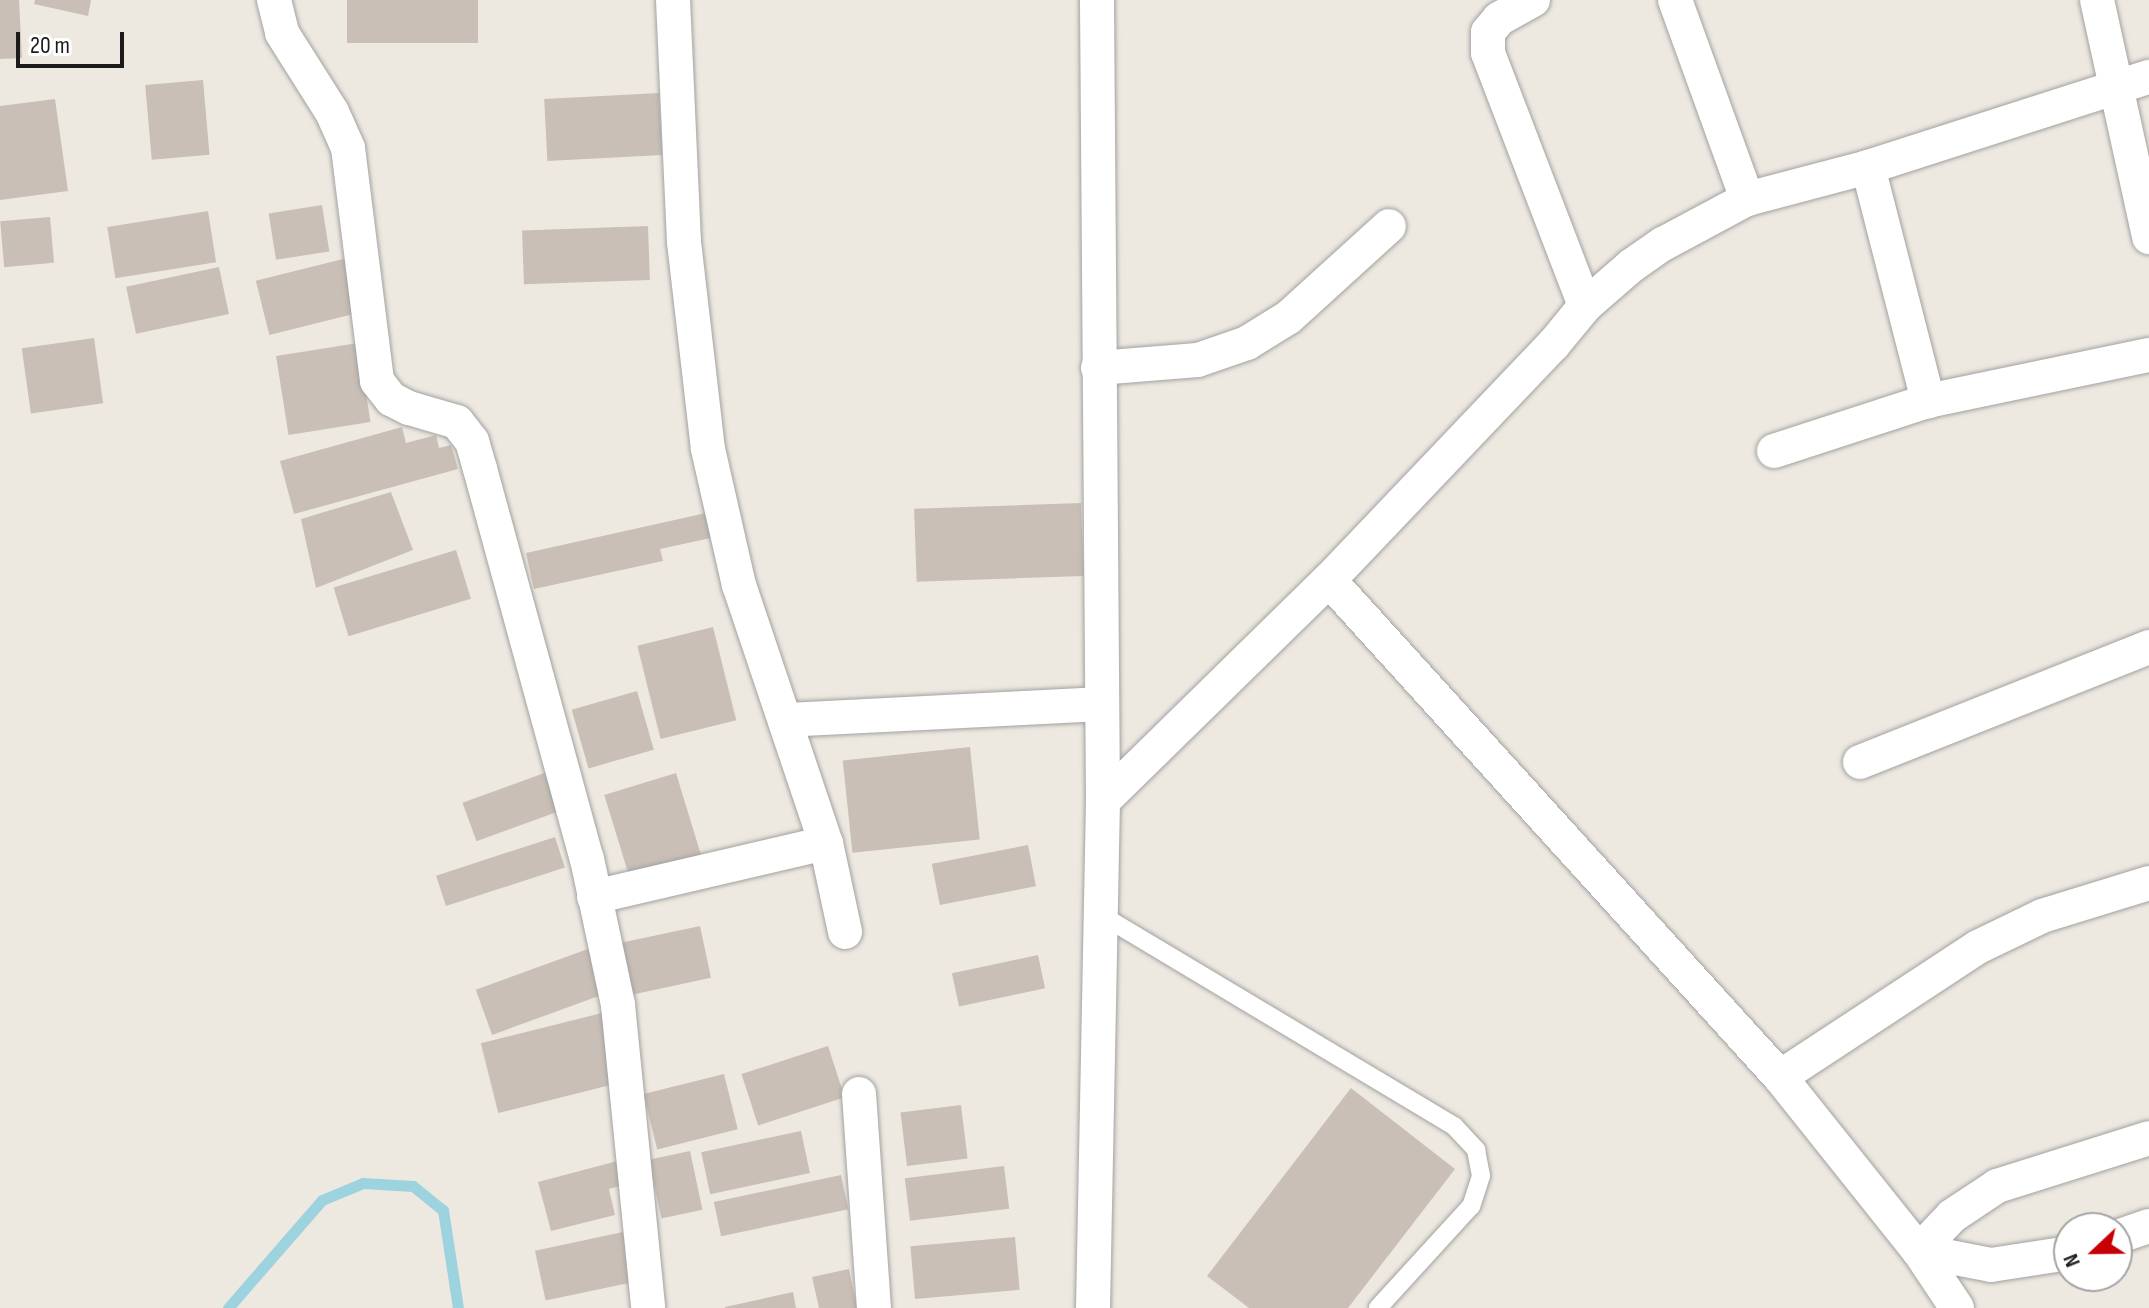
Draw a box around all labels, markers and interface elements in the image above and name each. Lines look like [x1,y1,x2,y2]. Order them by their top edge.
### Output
scale bar [20,16,128,66]
text: 20 m [30,31,70,60]
north arrow [2053,1212,2133,1292]
text: N [2057,1250,2087,1271]

